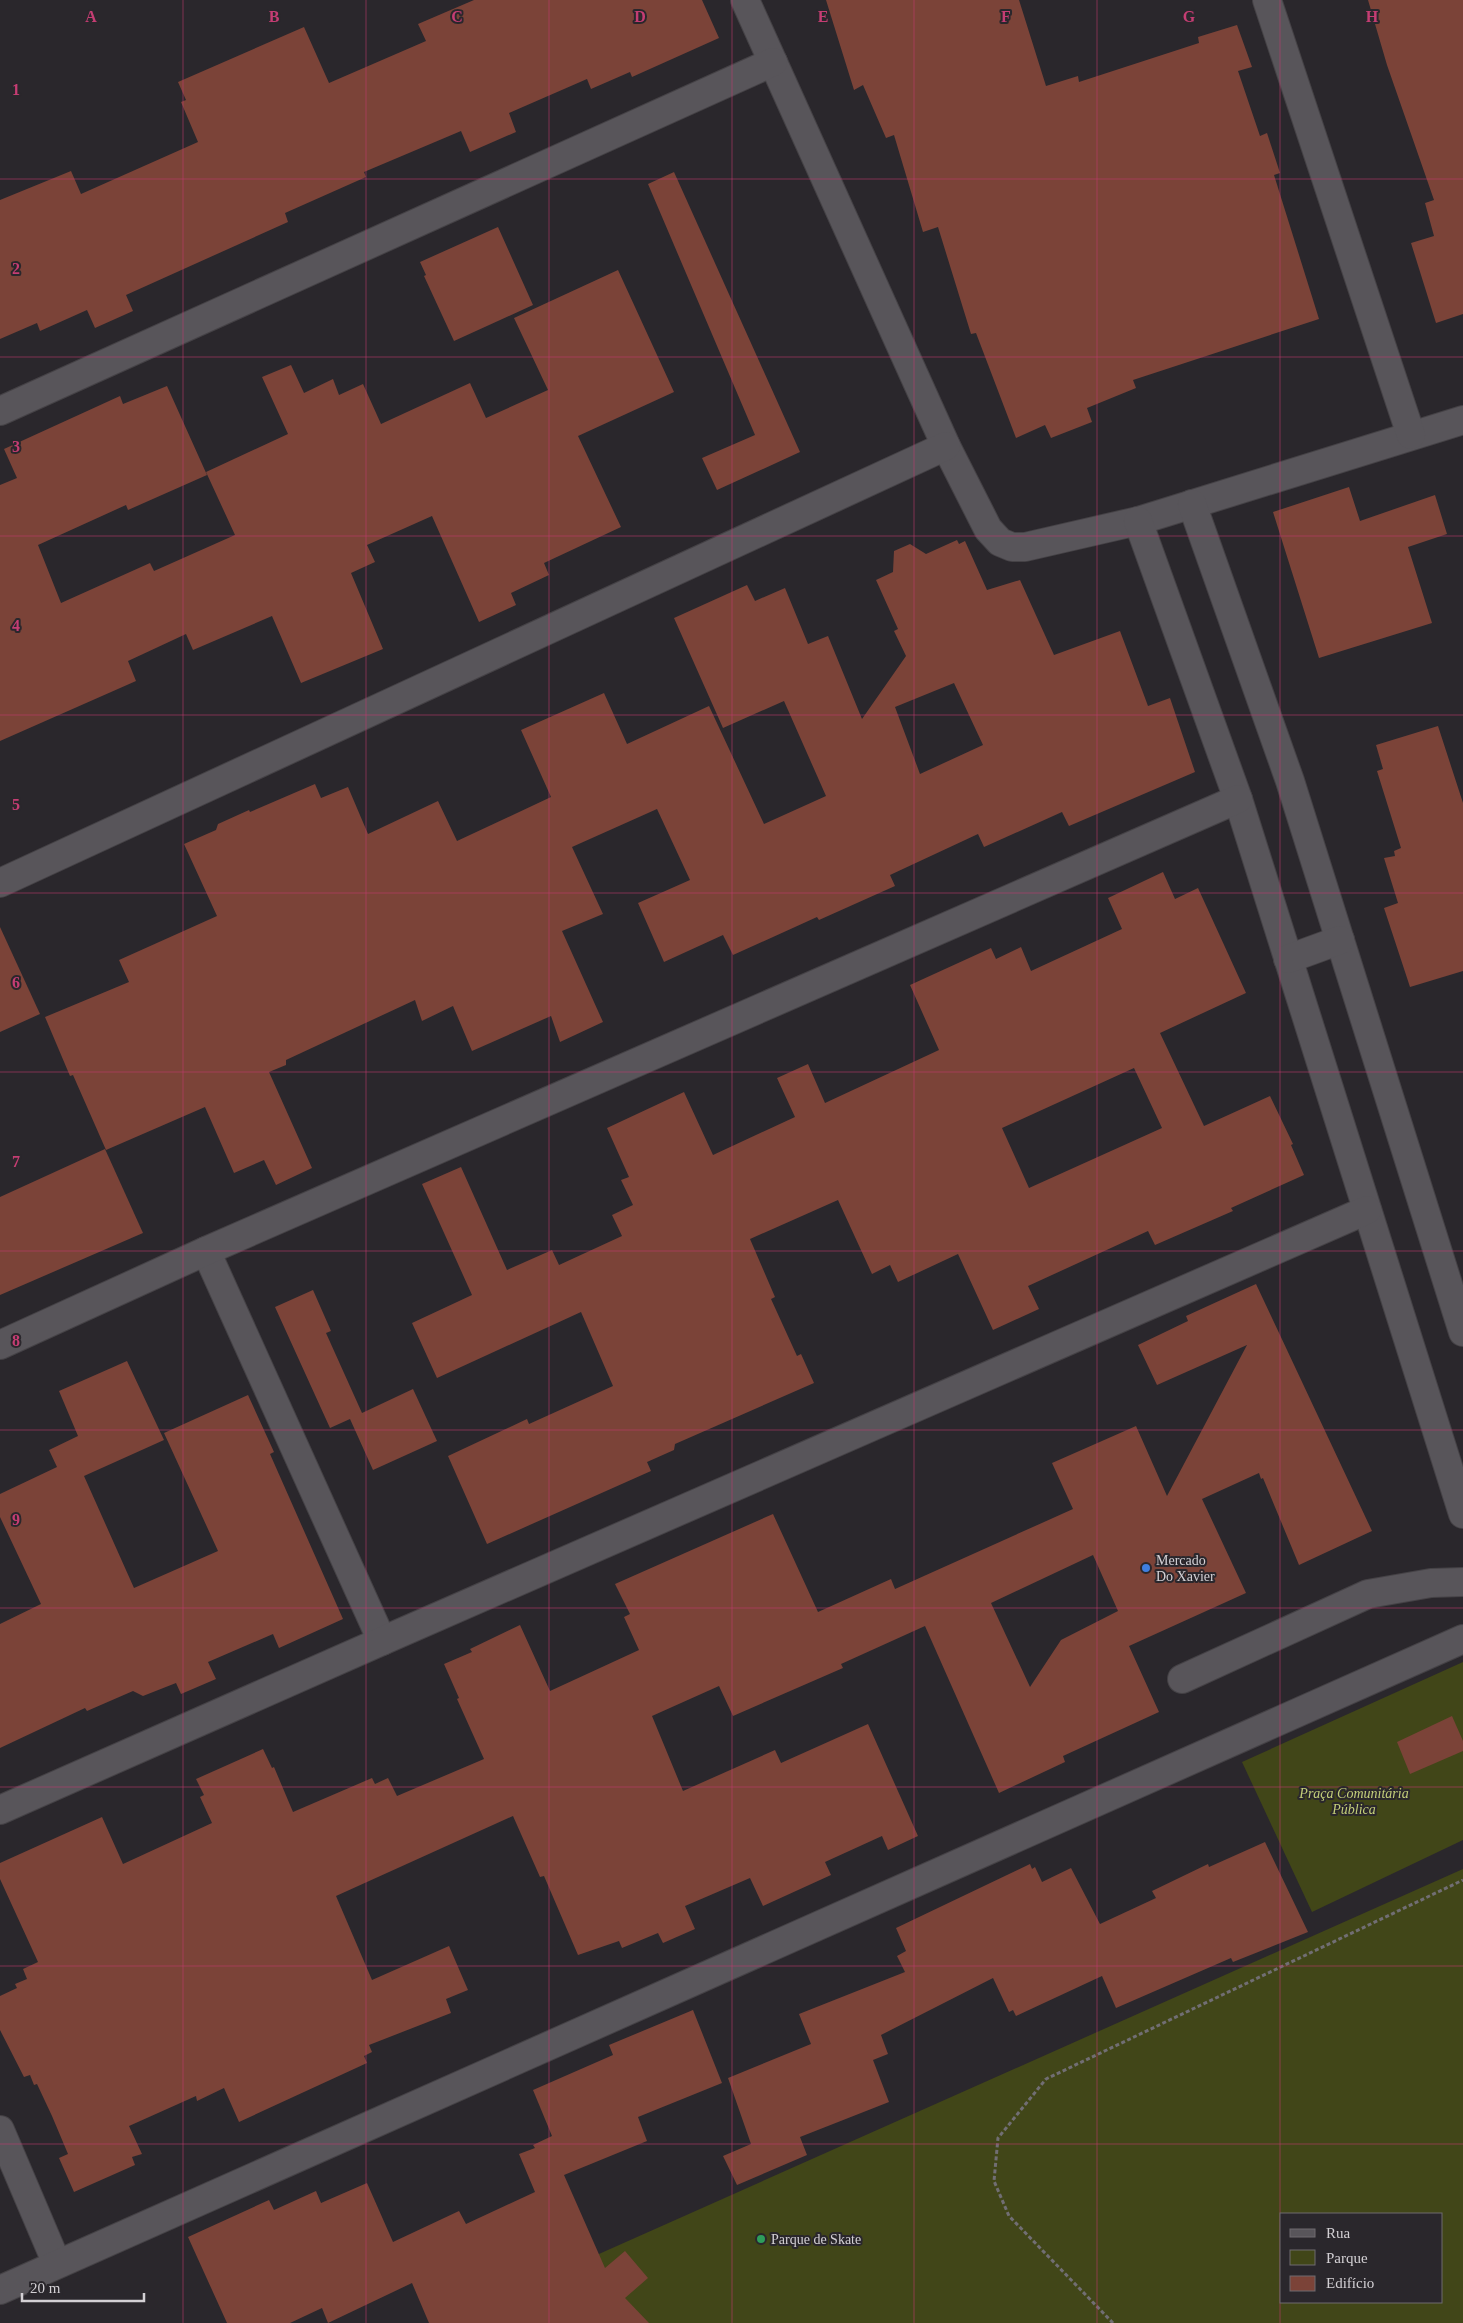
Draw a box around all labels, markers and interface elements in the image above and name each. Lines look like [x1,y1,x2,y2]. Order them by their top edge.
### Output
text: A [85,8,97,25]
text: B [269,8,280,25]
text: C [451,8,463,25]
text: D [634,8,646,25]
text: E [818,8,828,25]
text: F [1001,8,1011,25]
text: G [1183,8,1196,25]
text: H [1366,8,1379,25]
text: 1 [12,81,20,98]
text: 2 [12,260,20,277]
text: 3 [12,438,20,455]
text: 4 [12,617,20,634]
text: 5 [12,796,20,813]
text: 6 [12,974,20,991]
text: 7 [12,1153,20,1170]
text: 8 [12,1332,20,1349]
text: 9 [12,1511,20,1528]
place label: Mercado Do Xavier [1156,1553,1215,1584]
marker: Mercado Do Xavier [1140,1562,1152,1574]
park label: Praça Comunitária Pública [1298,1786,1409,1817]
legend [1280,2213,1443,2303]
text: Rua [1326,2225,1351,2241]
place label: Parque de Skate [771,2232,861,2247]
marker: Parque de Skate [755,2233,767,2245]
text: Parque [1326,2250,1368,2266]
scale bar [22,2270,145,2302]
text: Edifício [1326,2275,1374,2291]
text: 20 m [30,2280,61,2296]

